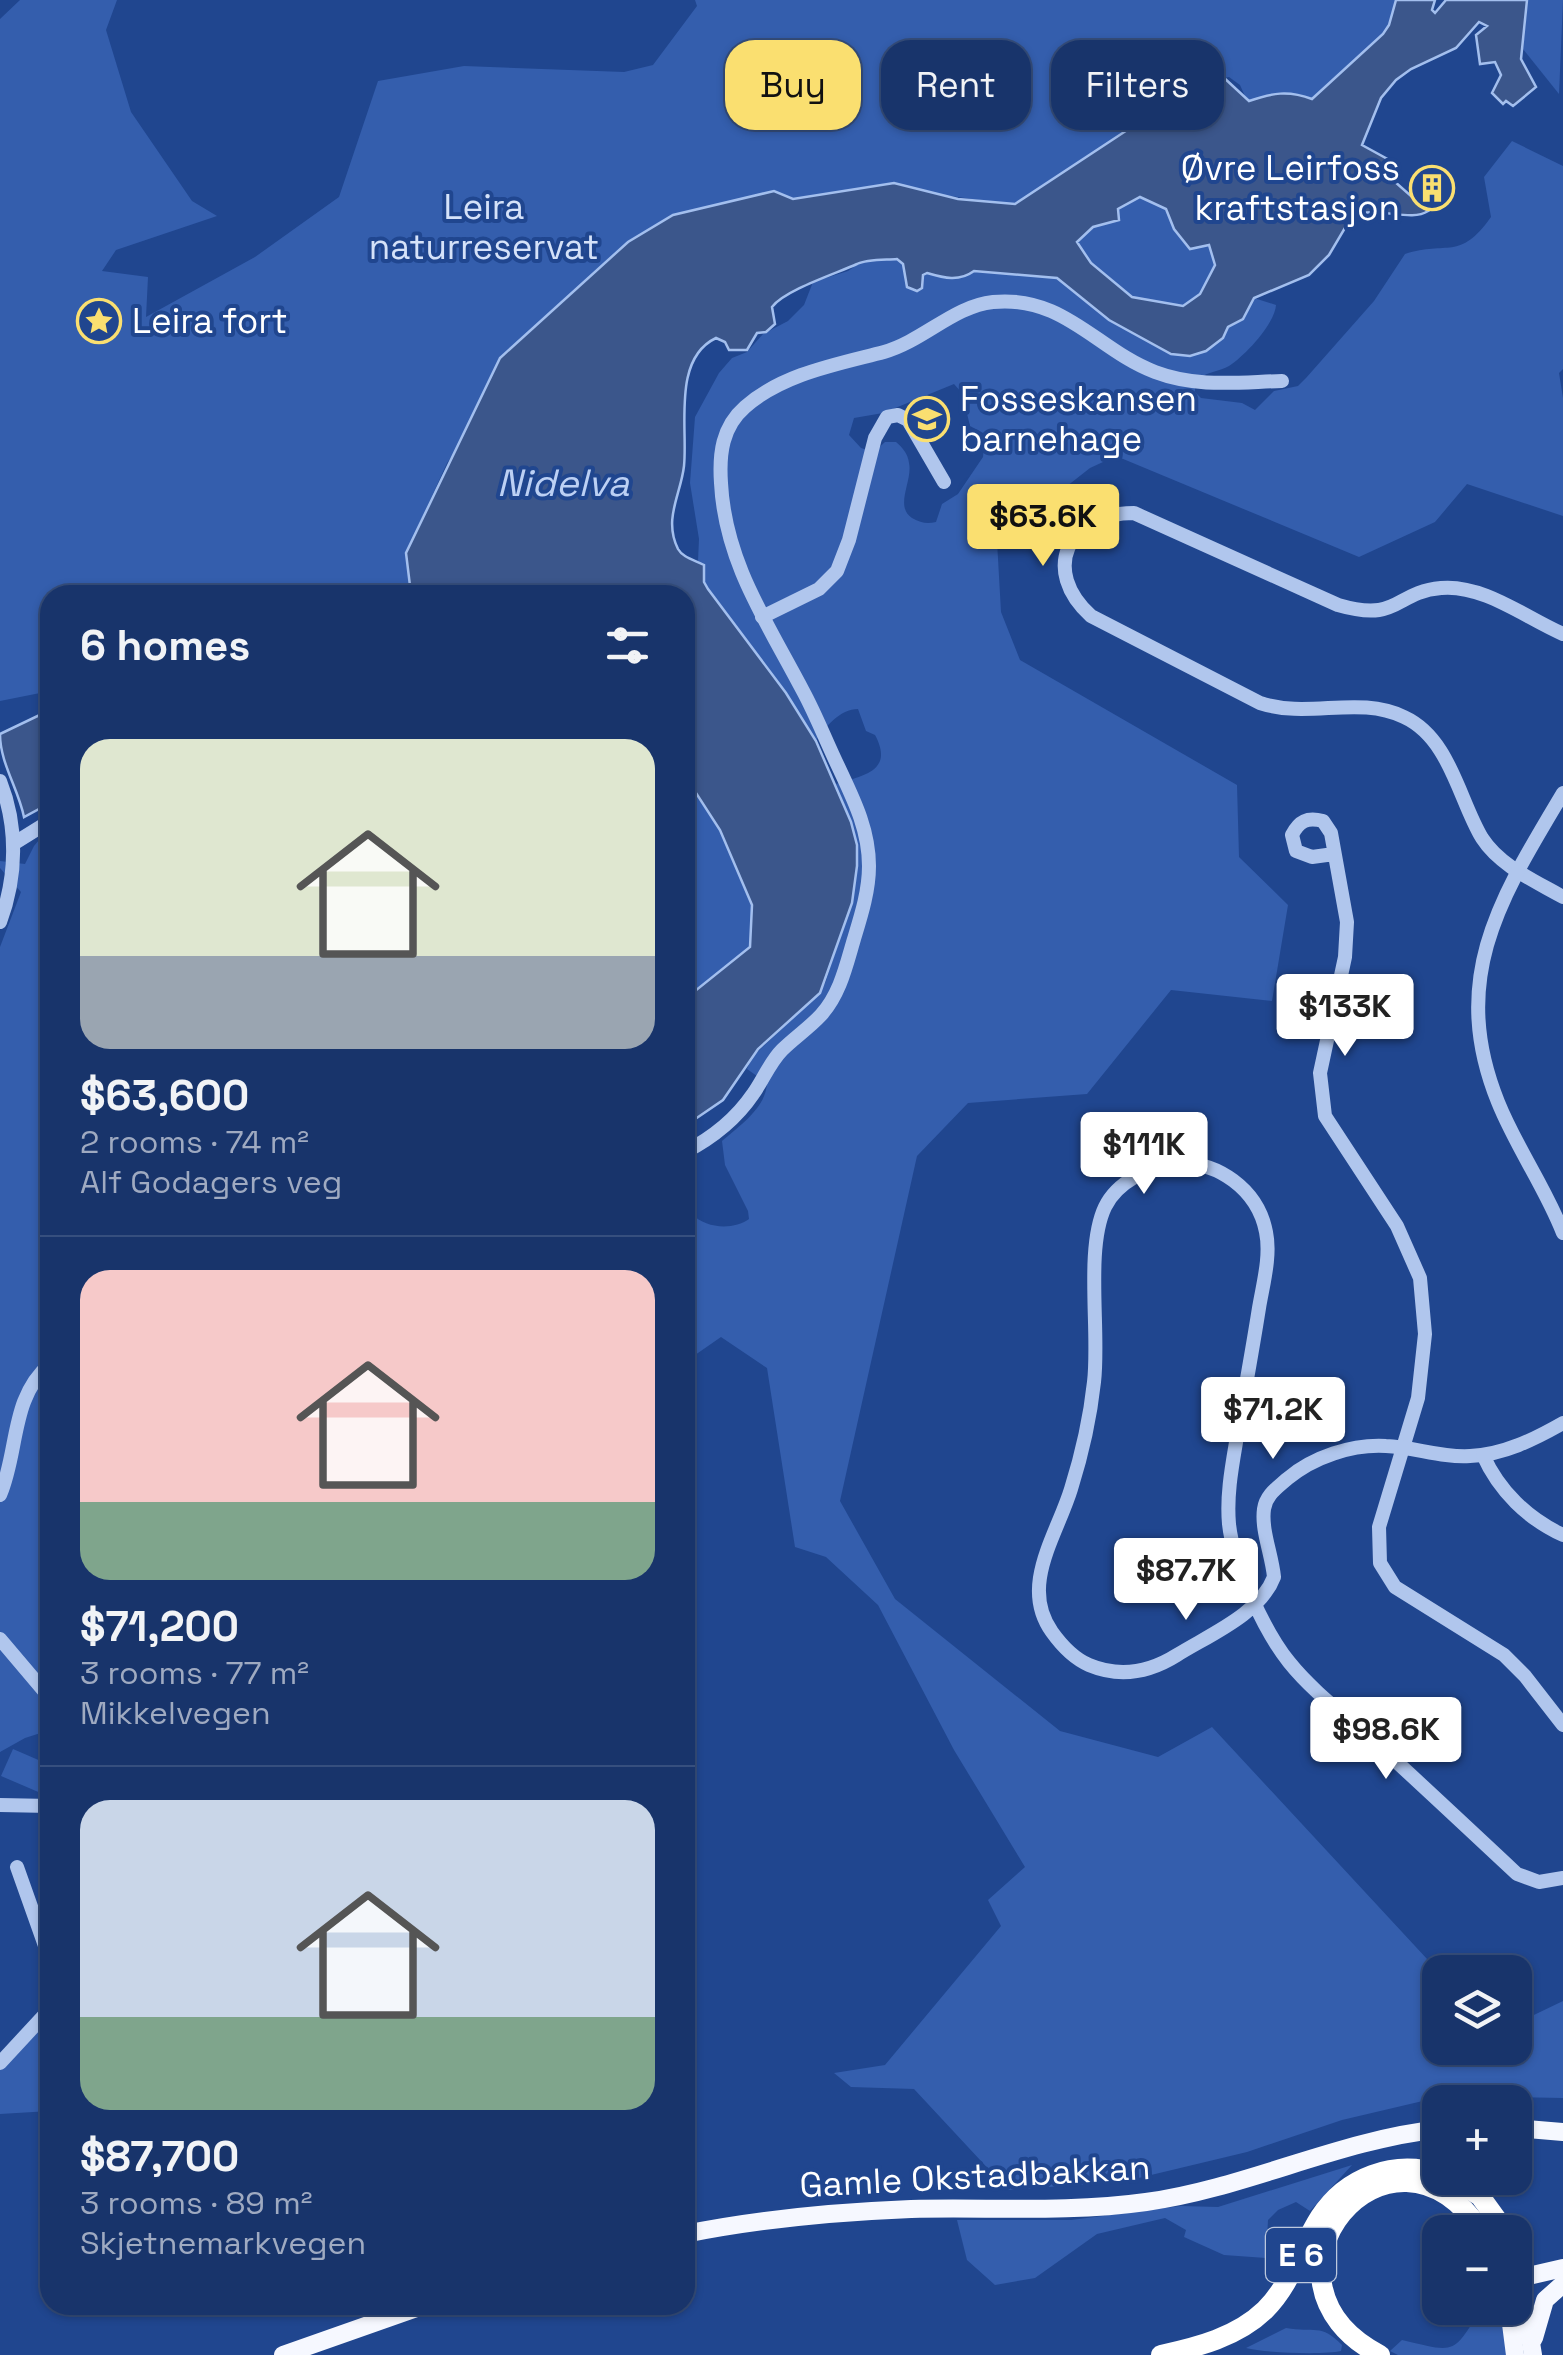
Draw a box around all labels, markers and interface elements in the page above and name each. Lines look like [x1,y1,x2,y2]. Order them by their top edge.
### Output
chip: Buy [725,40,861,130]
chip: Rent [881,40,1031,130]
chip: Filters [1051,40,1224,130]
place label: Øvre Leirfoss kraftstasjon [1181,146,1400,230]
building icon: Øvre Leirfoss kraftstasjon [1409,165,1455,211]
park label: Leira naturreservat [369,185,599,269]
place icon: Leira fort [76,298,122,344]
place label: Leira fort [132,299,288,343]
place label: Fosseskansen barnehage [960,377,1197,461]
school or university icon: Fosseskansen barnehage [904,396,950,442]
water label: Nidelva [497,459,629,507]
pin: $63.6K [962,484,1124,569]
text: $63.6K [989,496,1097,536]
icon: filters [600,618,655,673]
text: 6 homes [80,619,250,672]
icon: home [278,804,458,984]
pin: $133K [1275,974,1415,1059]
text: $133K [1299,986,1391,1026]
text: $63,600 [80,1069,249,1122]
pin: $111K [1074,1112,1214,1197]
text: 2 rooms · 74 m² [80,1122,309,1162]
text: $111K [1103,1124,1185,1164]
text: Alf Godagers veg [80,1162,342,1202]
icon: home [278,1335,458,1515]
pin: $71.2K [1192,1377,1354,1462]
text: $71.2K [1223,1389,1323,1429]
pin: $87.7K [1105,1538,1267,1623]
text: $87.7K [1136,1550,1236,1590]
text: $71,200 [80,1600,239,1653]
text: 3 rooms · 77 m² [80,1653,309,1693]
text: Mikkelvegen [80,1693,271,1733]
pin: $98.6K [1305,1697,1467,1782]
text: $98.6K [1332,1709,1440,1749]
icon: home [278,1865,458,2045]
map controls [1422,1955,1532,2325]
button: layers [1422,1955,1532,2065]
button: + [1422,2085,1532,2195]
text: $87,700 [80,2130,239,2183]
street label: Gamle Okstadbakkan [799,2145,1151,2207]
text: 3 rooms · 89 m² [80,2183,312,2223]
button: − [1422,2215,1532,2325]
text: Skjetnemarkvegen [80,2223,366,2263]
road number: E 6 [1266,2228,1336,2282]

